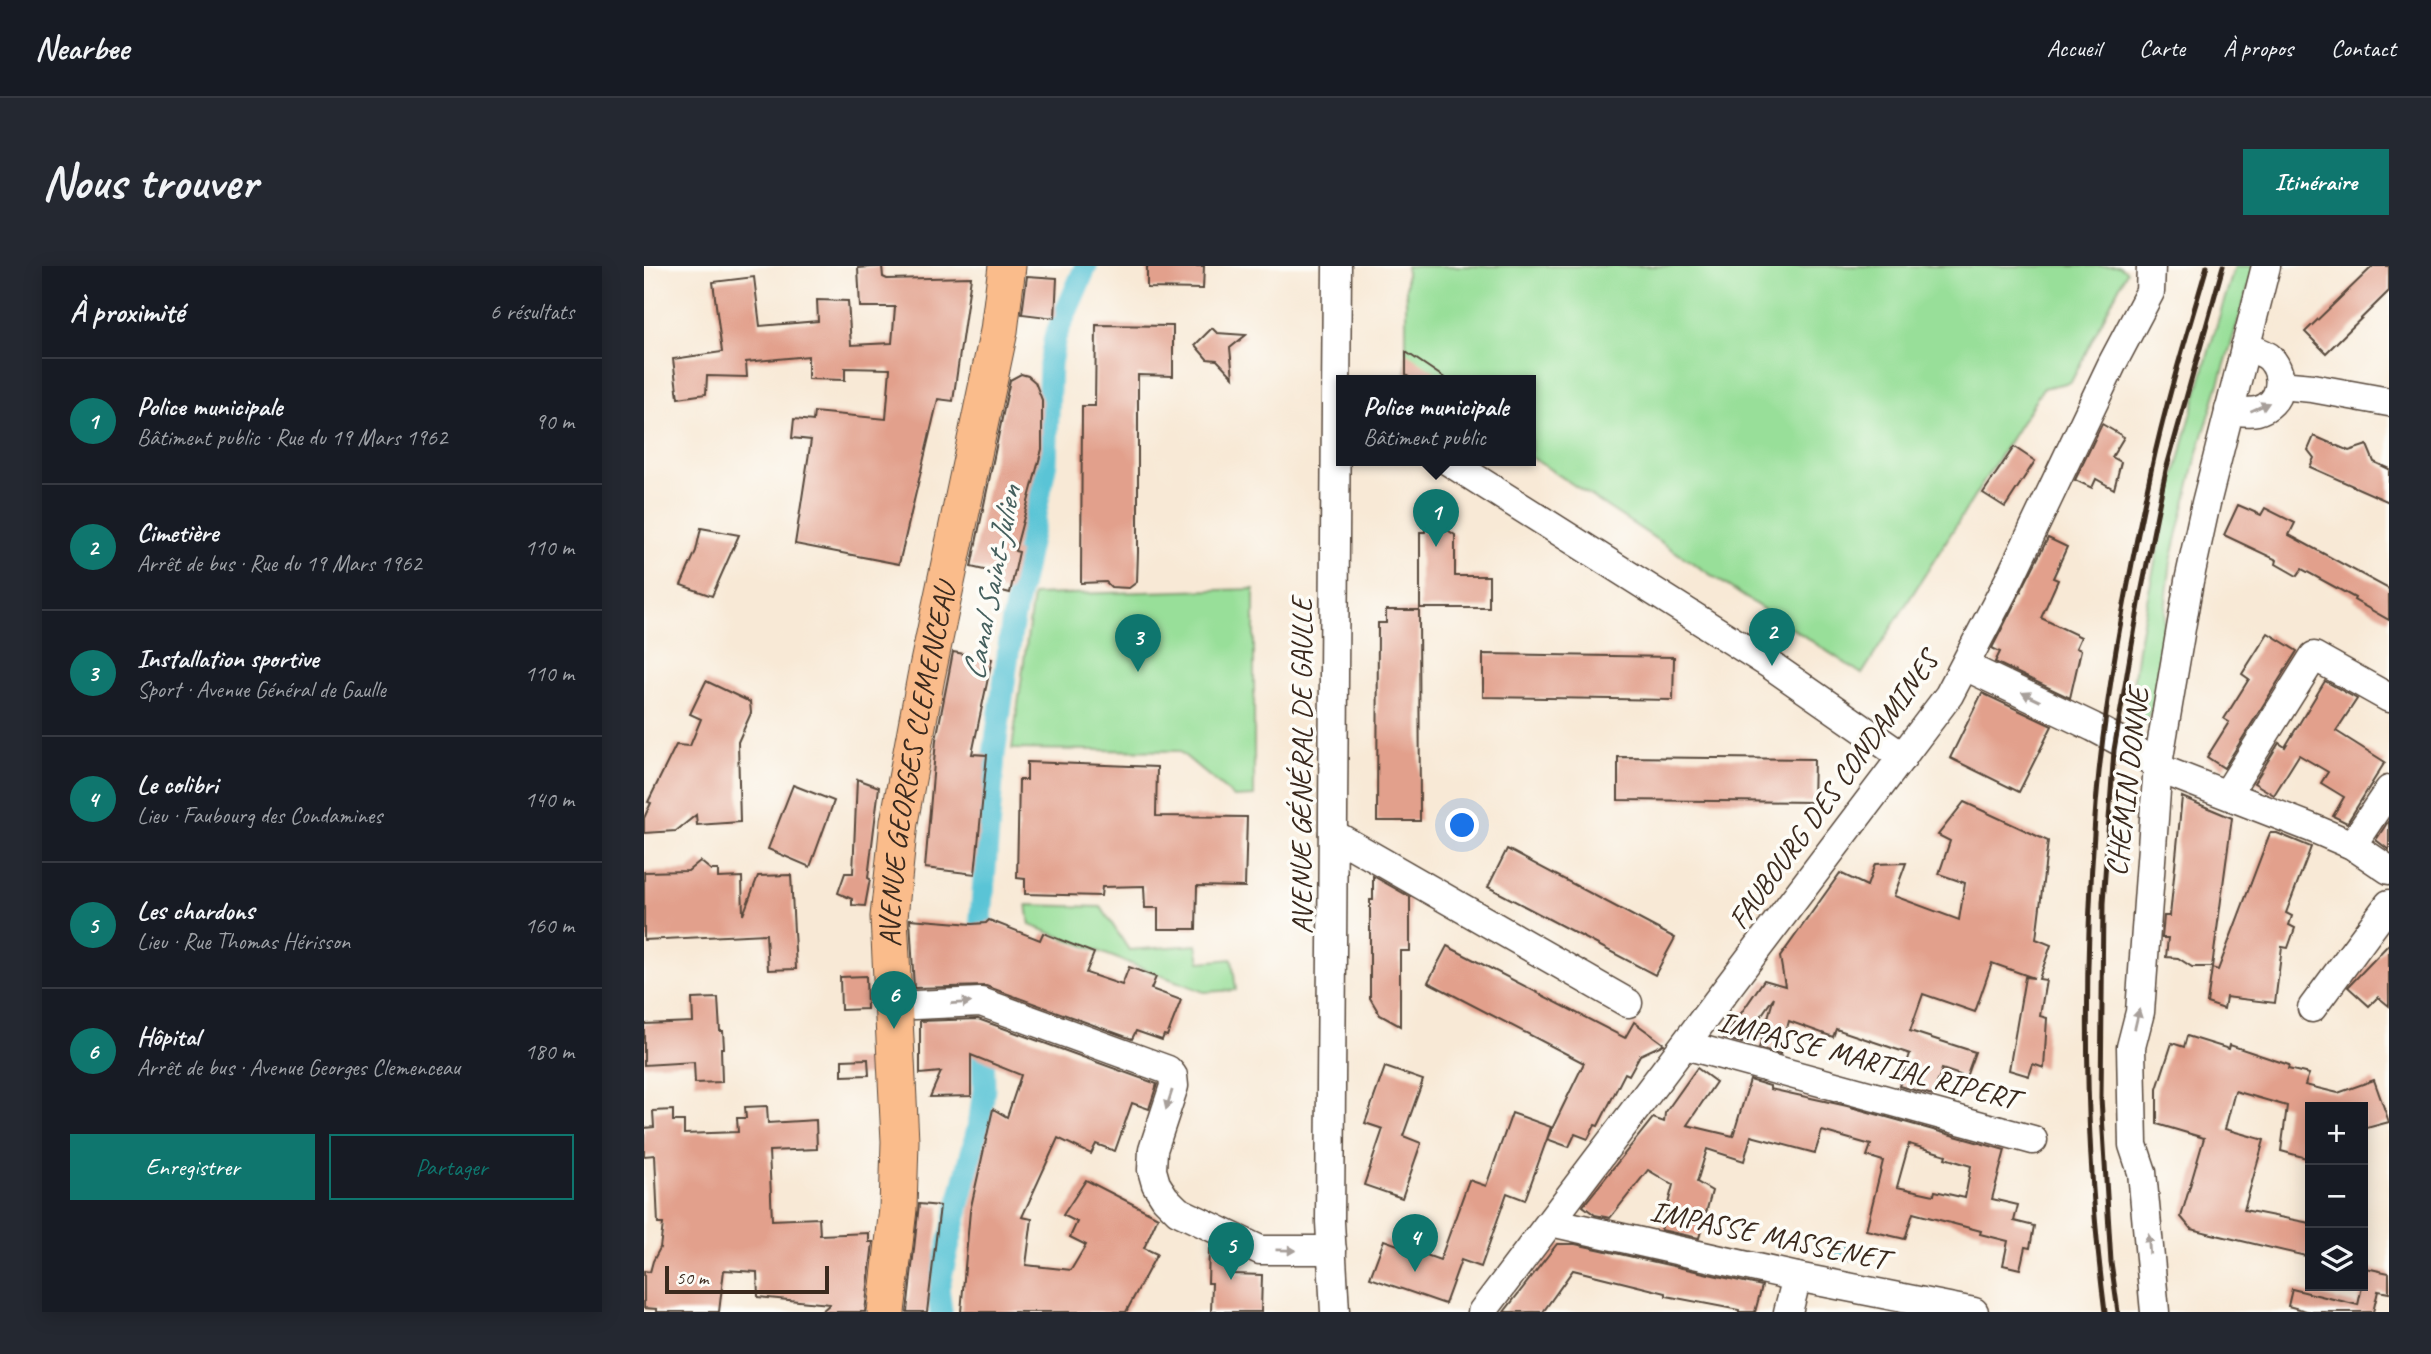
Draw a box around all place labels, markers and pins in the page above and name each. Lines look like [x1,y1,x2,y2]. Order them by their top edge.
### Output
pin: 1 [1413,489,1459,547]
pin: 2 [1749,608,1795,666]
pin: 3 [1115,614,1161,672]
pin: 6 [871,971,917,1029]
pin: 4 [1392,1214,1438,1272]
pin: 5 [1208,1222,1254,1280]

